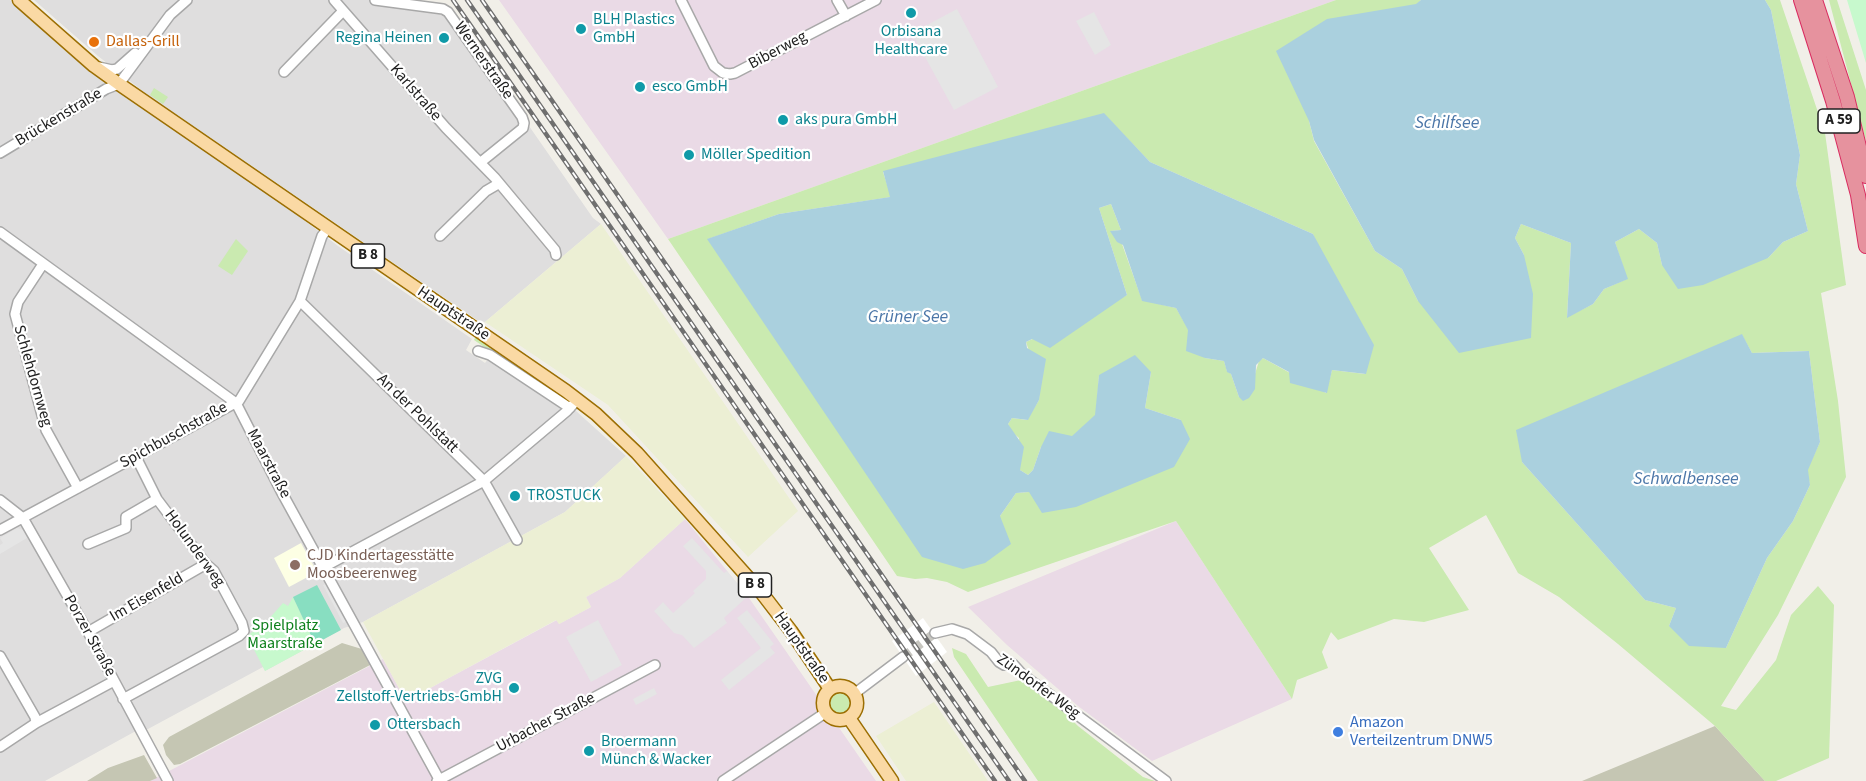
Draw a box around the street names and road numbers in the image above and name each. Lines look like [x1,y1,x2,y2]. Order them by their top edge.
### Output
street label: Wernerstraße [449,18,517,104]
street label: Biberweg [746,28,810,74]
street label: Karlstraße [385,61,445,125]
street label: Brückenstraße [12,85,106,151]
road number: A 59 [1818,109,1860,133]
road number: B 8 [352,244,385,268]
street label: Hauptstraße [413,283,493,345]
street label: Schlehdornweg [8,323,56,429]
street label: An der Pohlstatt [372,370,462,458]
street label: Spichbuschstraße [117,399,231,473]
street label: Maarstraße [242,426,294,502]
street label: Holunderweg [160,507,228,591]
street label: Im Eisenfeld [107,569,187,627]
road number: B 8 [738,573,771,597]
street label: Porzer Straße [59,592,119,680]
street label: Hauptstraße [769,608,833,688]
street label: Zündorfer Weg [993,650,1083,724]
street label: Urbacher Straße [493,689,599,757]

